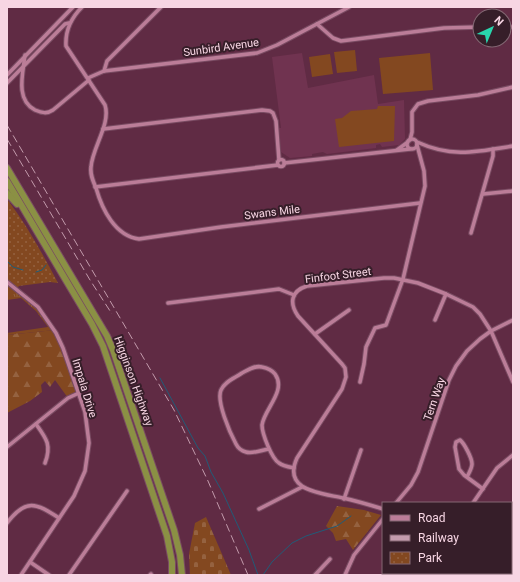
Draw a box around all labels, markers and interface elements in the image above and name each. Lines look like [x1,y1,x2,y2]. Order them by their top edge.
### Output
north arrow [472,8,512,48]
text: N [491,14,506,29]
street label: Sunbird Avenue [183,36,260,59]
street label: Swans Mile [243,203,301,222]
street label: Finfoot Street [304,265,372,286]
street label: Higginson Highway [111,335,156,429]
street label: Impala Drive [69,357,100,419]
street label: Tern Way [421,375,448,423]
legend [382,502,512,574]
text: Road [418,511,446,525]
text: Railway [418,531,459,545]
text: Park [418,551,443,565]

